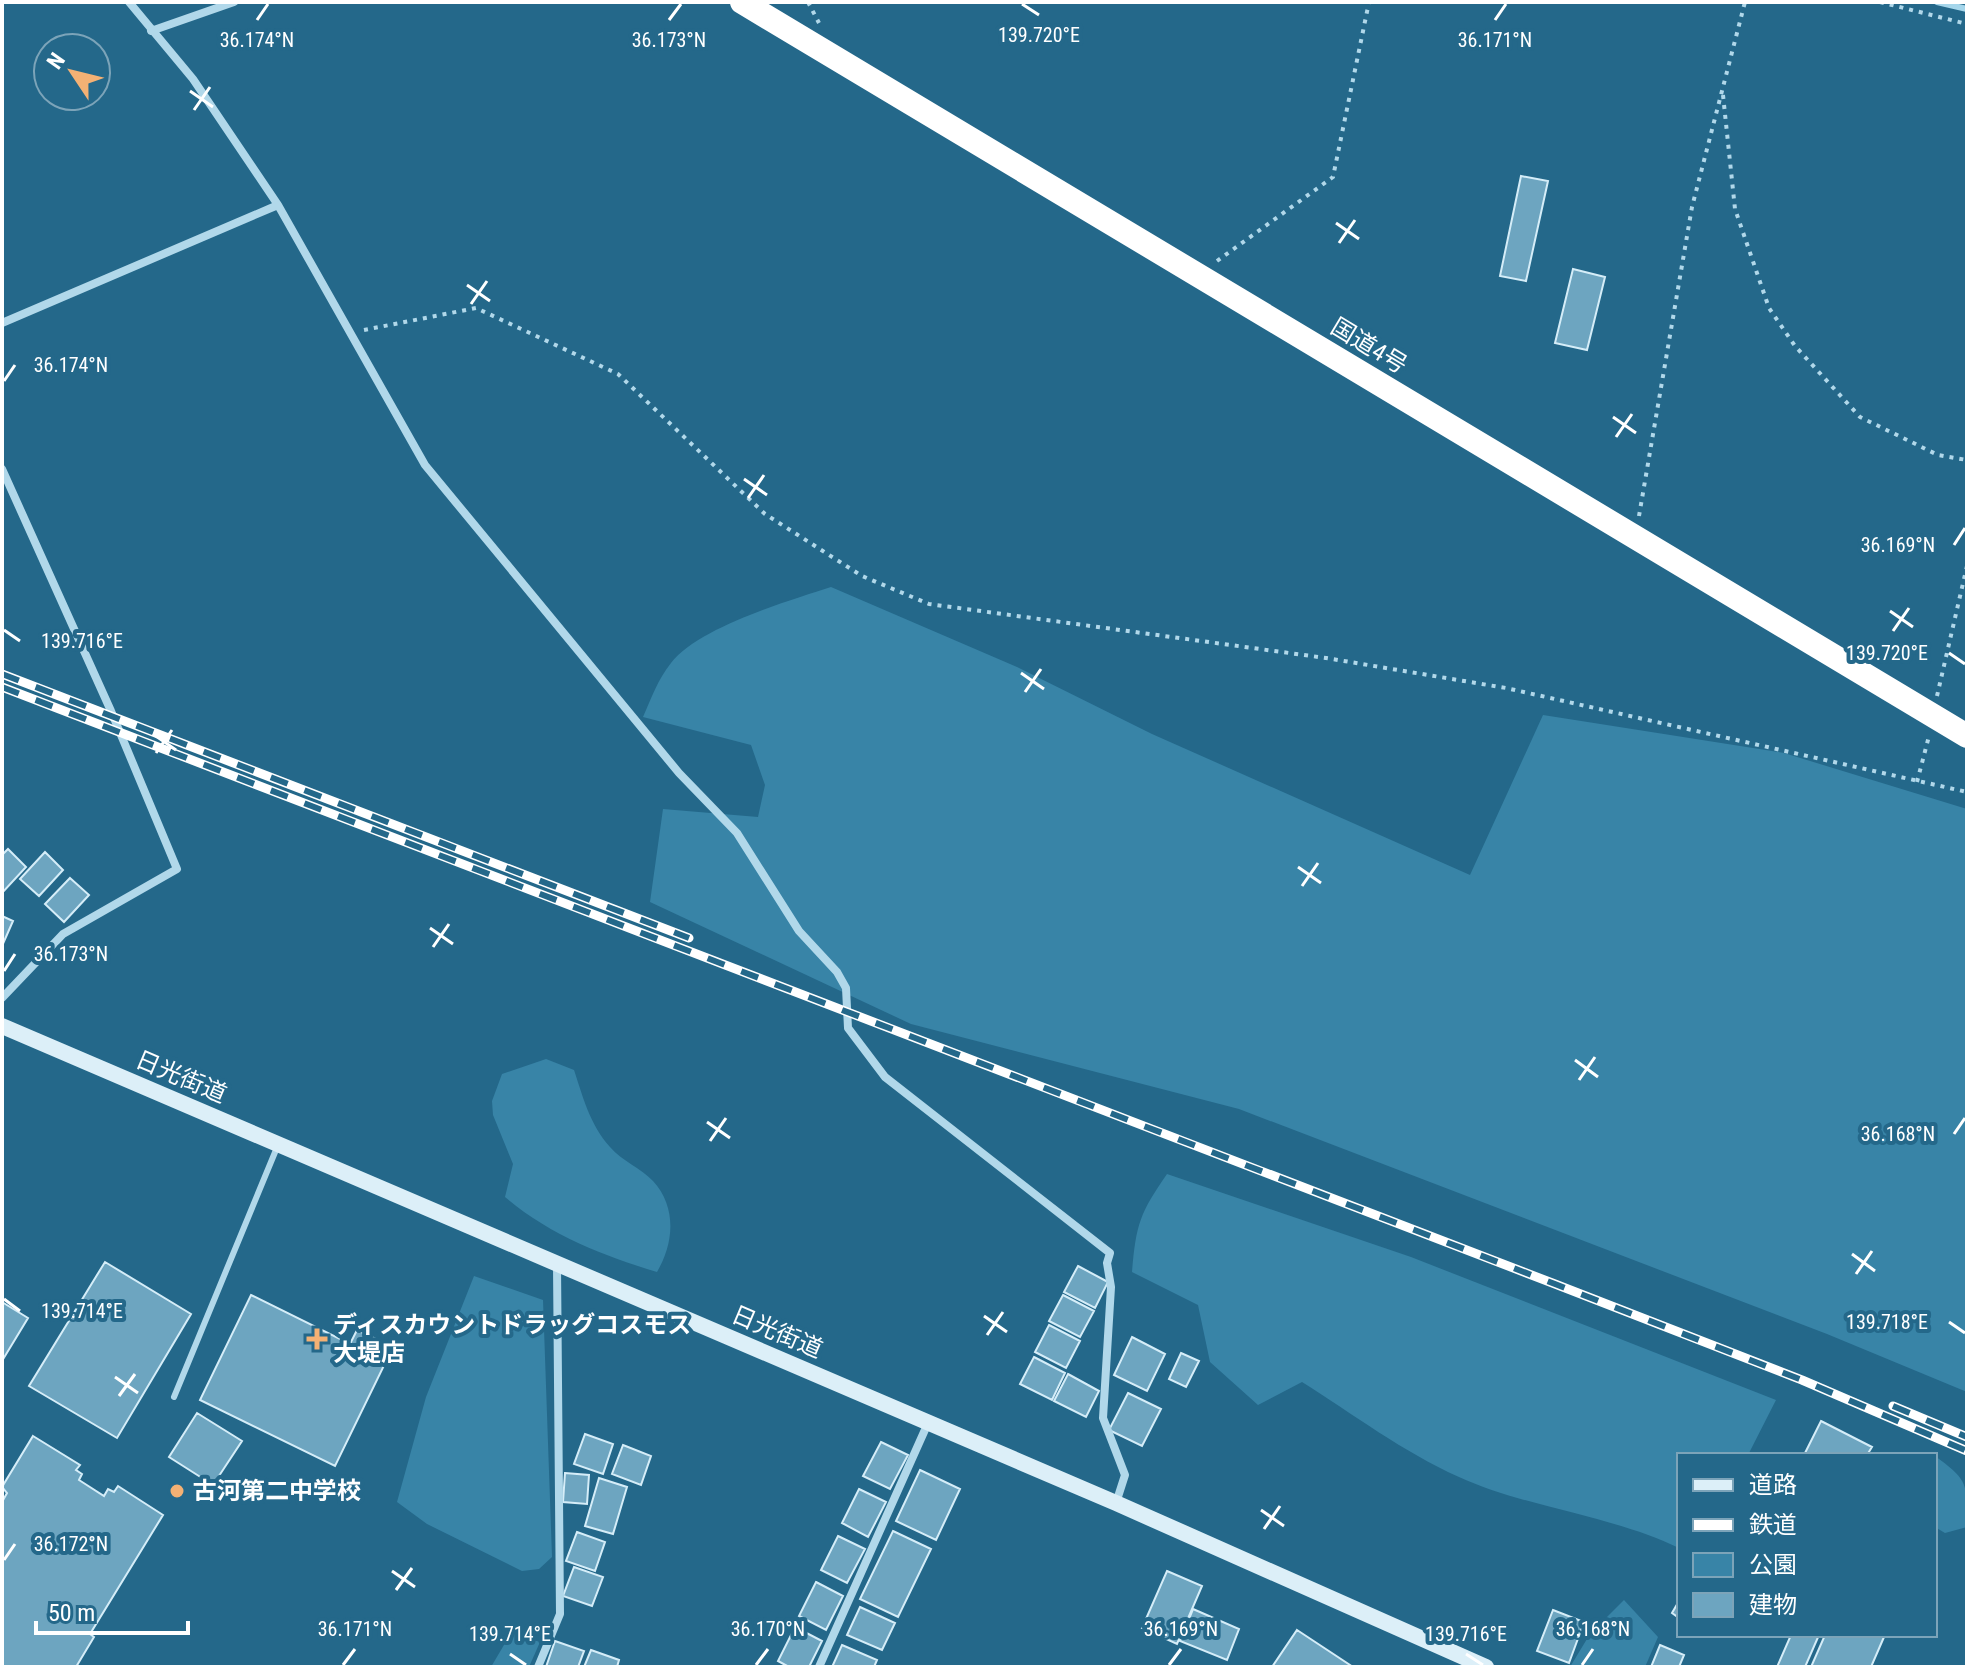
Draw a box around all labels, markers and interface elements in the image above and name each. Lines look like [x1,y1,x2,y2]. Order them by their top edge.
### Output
text: 139.720°E [998,23,1080,47]
text: 36.174°N [220,28,294,52]
text: 36.173°N [632,28,706,52]
text: 36.171°N [1458,28,1532,52]
north arrow [32,32,112,112]
text: N [42,48,70,74]
street label: 国道4号 [1326,312,1412,380]
text: 36.174°N [34,353,108,377]
text: 36.169°N [1861,533,1935,557]
text: 139.716°E [41,629,123,653]
text: 139.720°E [1846,641,1928,665]
text: 36.173°N [34,942,108,966]
street label: 日光街道 [131,1045,231,1109]
text: 36.168°N [1861,1122,1935,1146]
text: 139.714°E [41,1299,123,1323]
street label: 日光街道 [727,1300,827,1364]
text: 139.718°E [1846,1310,1928,1334]
place label: ディスカウントドラッグコスモス 大堤店 [333,1311,691,1367]
marker: ディスカウントドラッグコスモス 大堤店 [308,1330,326,1348]
legend [1677,1453,1937,1637]
text: 道路 [1749,1471,1797,1499]
place label: 古河第二中学校 [193,1477,361,1505]
marker: 古河第二中学校 [168,1482,186,1500]
text: 鉄道 [1749,1511,1797,1539]
text: 36.172°N [34,1532,108,1556]
text: 公園 [1749,1551,1797,1579]
scale bar [36,1585,188,1635]
text: 建物 [1749,1591,1797,1619]
text: 50 m [48,1599,95,1627]
text: 36.171°N [318,1617,392,1641]
text: 36.170°N [731,1617,805,1641]
text: 36.169°N [1144,1617,1218,1641]
text: 36.168°N [1556,1617,1630,1641]
text: 139.714°E [469,1622,551,1646]
text: 139.716°E [1425,1622,1507,1646]

